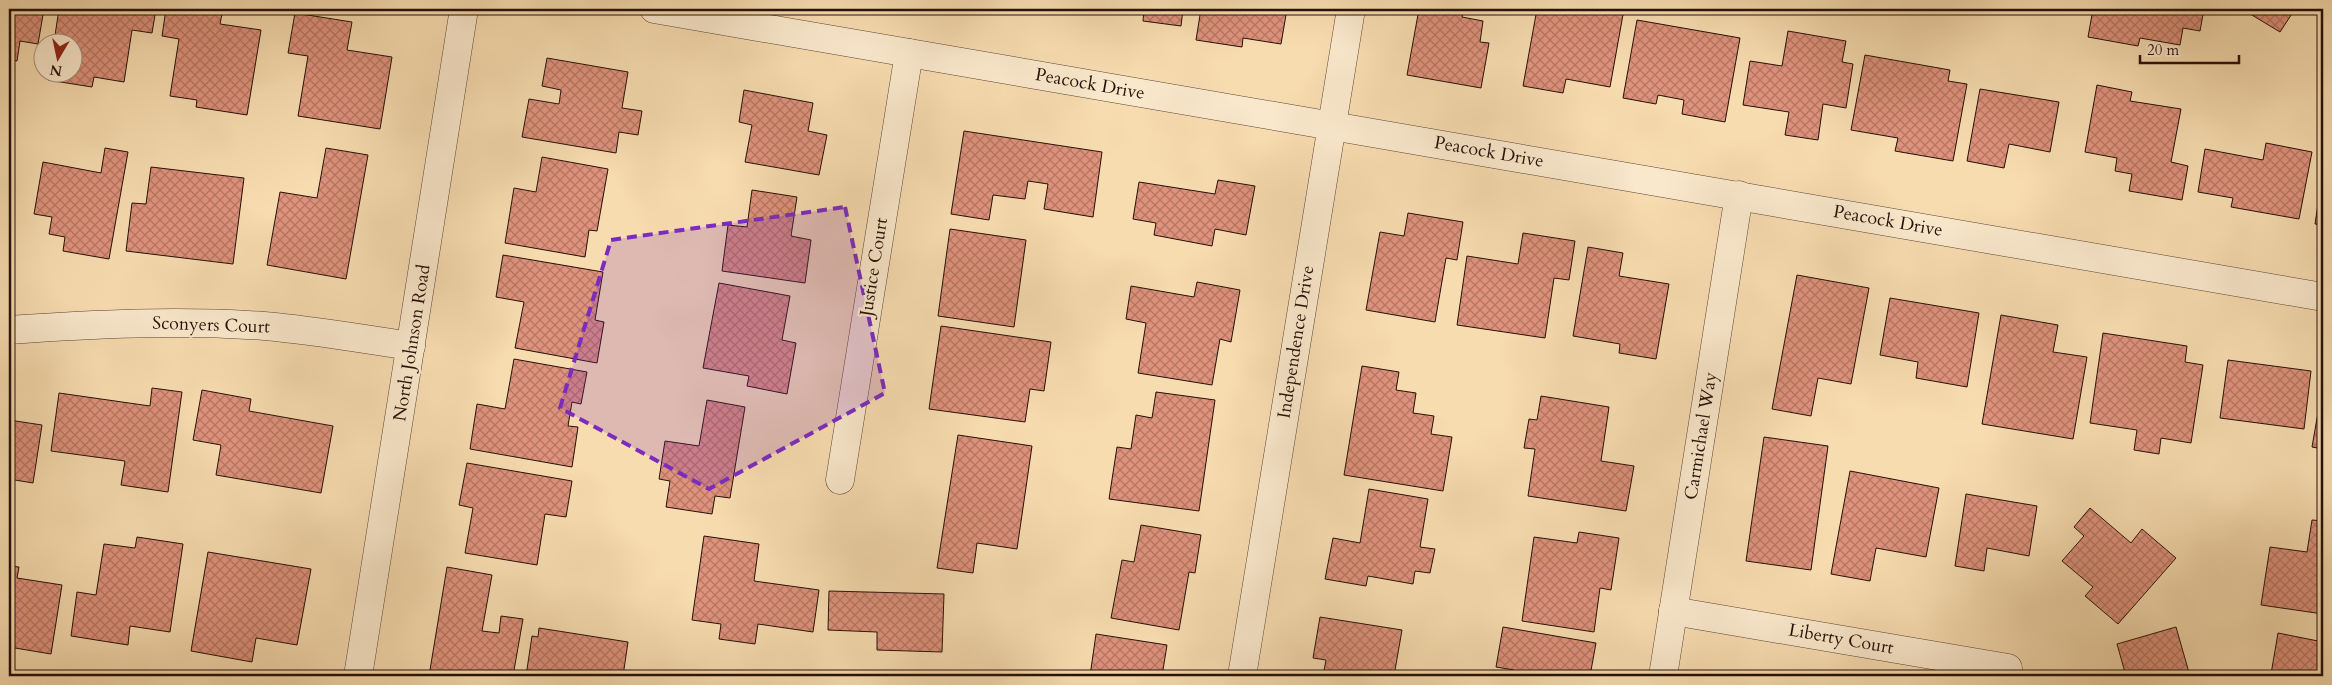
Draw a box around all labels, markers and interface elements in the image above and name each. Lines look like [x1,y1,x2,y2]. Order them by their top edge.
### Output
north arrow [32,32,82,82]
scale bar [2140,32,2238,64]
text: 20 m [2147,40,2179,60]
text: N [49,60,64,81]
street label: Peacock Drive [1033,62,1147,106]
street label: Peacock Drive [1432,130,1546,174]
street label: Peacock Drive [1831,199,1945,243]
street label: Justice Court [853,216,894,321]
street label: North Johnson Road [387,262,437,423]
street label: Independence Drive [1272,264,1320,420]
street label: Sconyers Court [152,310,271,340]
street label: Carmichael Way [1679,370,1724,502]
street label: Liberty Court [1787,617,1896,661]

